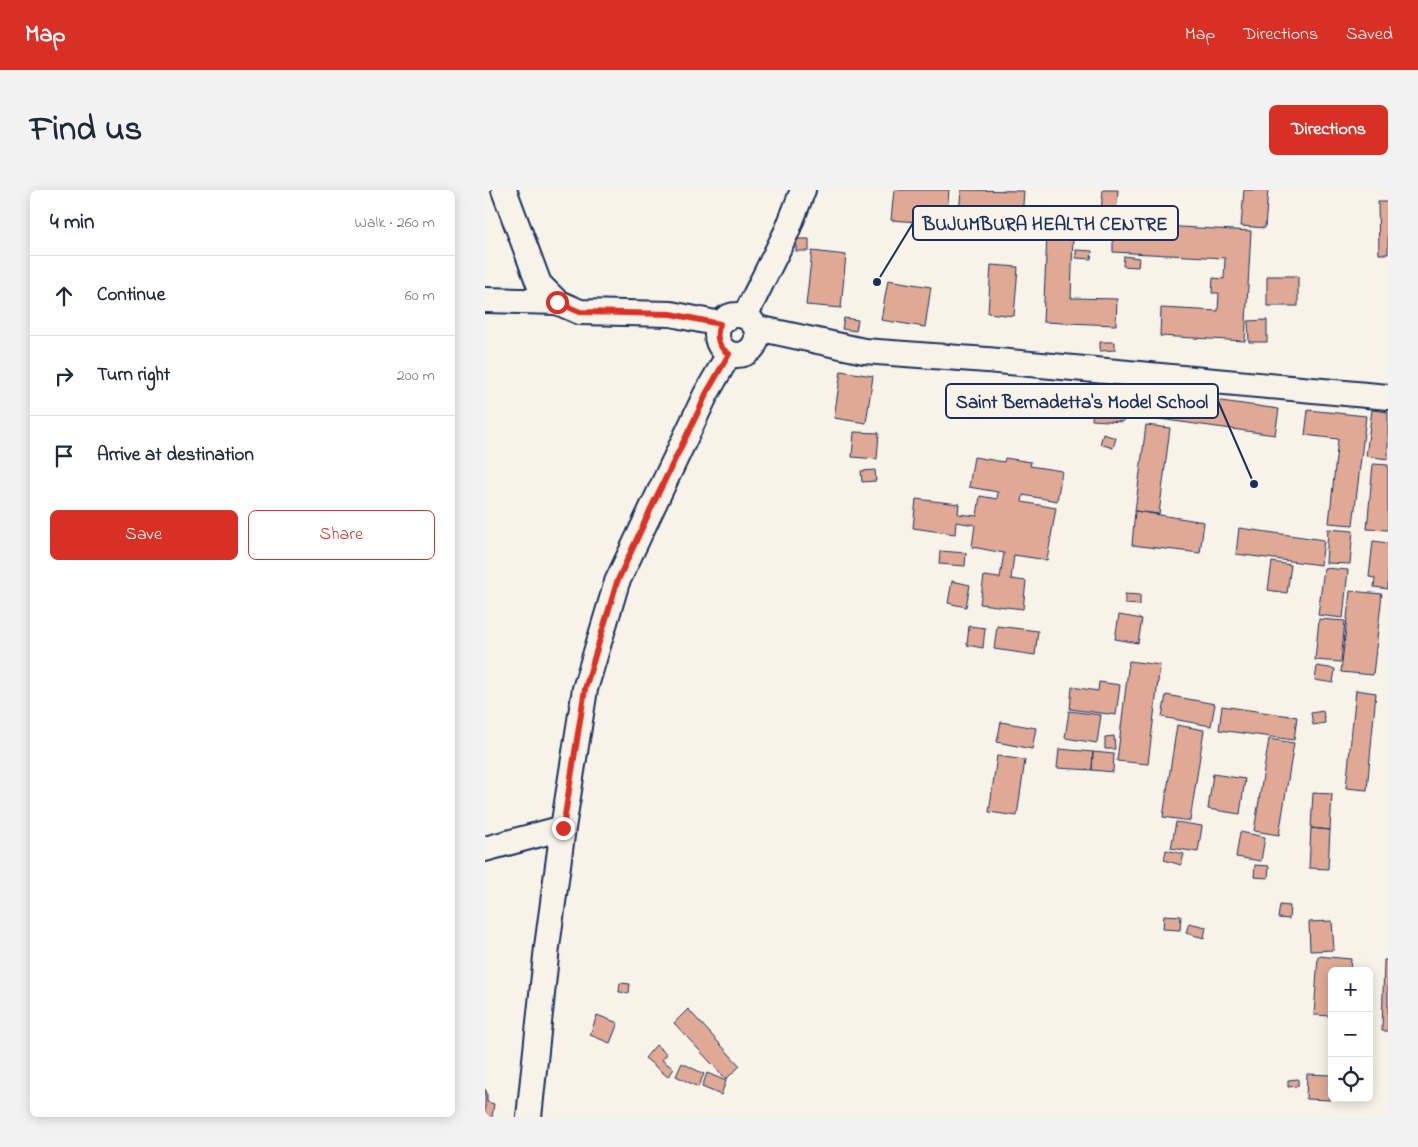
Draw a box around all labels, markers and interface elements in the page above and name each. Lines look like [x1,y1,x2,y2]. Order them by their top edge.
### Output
text: Map [25,18,66,53]
text: Map [1185,22,1215,48]
text: Directions [1243,22,1318,48]
text: Saved [1346,22,1393,48]
text: Find us [30,105,142,156]
button: Directions [1269,105,1388,155]
callout: BUJUMBURA HEALTH CENTRE [913,206,1178,240]
text: 4 min [50,208,94,238]
text: Walk · 260 m [355,211,435,235]
text: BUJUMBURA HEALTH CENTRE [921,212,1168,239]
icon: ahead [50,282,78,310]
text: Continue [97,282,165,309]
text: 60 m [405,284,435,308]
route start [546,291,569,314]
icon: right [50,362,78,390]
text: Turn right [97,362,170,389]
text: 200 m [397,364,435,388]
callout: Saint Bernadetta's Model School [946,384,1218,418]
text: Saint Bernadetta's Model School [956,390,1208,417]
icon: arrive [50,442,78,470]
text: Arrive at destination [97,442,254,469]
button: Save [50,510,238,560]
button: Share [248,510,435,560]
route end [552,817,575,840]
map controls [1328,967,1373,1102]
button: + [1328,967,1373,1012]
button: − [1328,1012,1373,1057]
button: locate [1328,1057,1373,1102]

